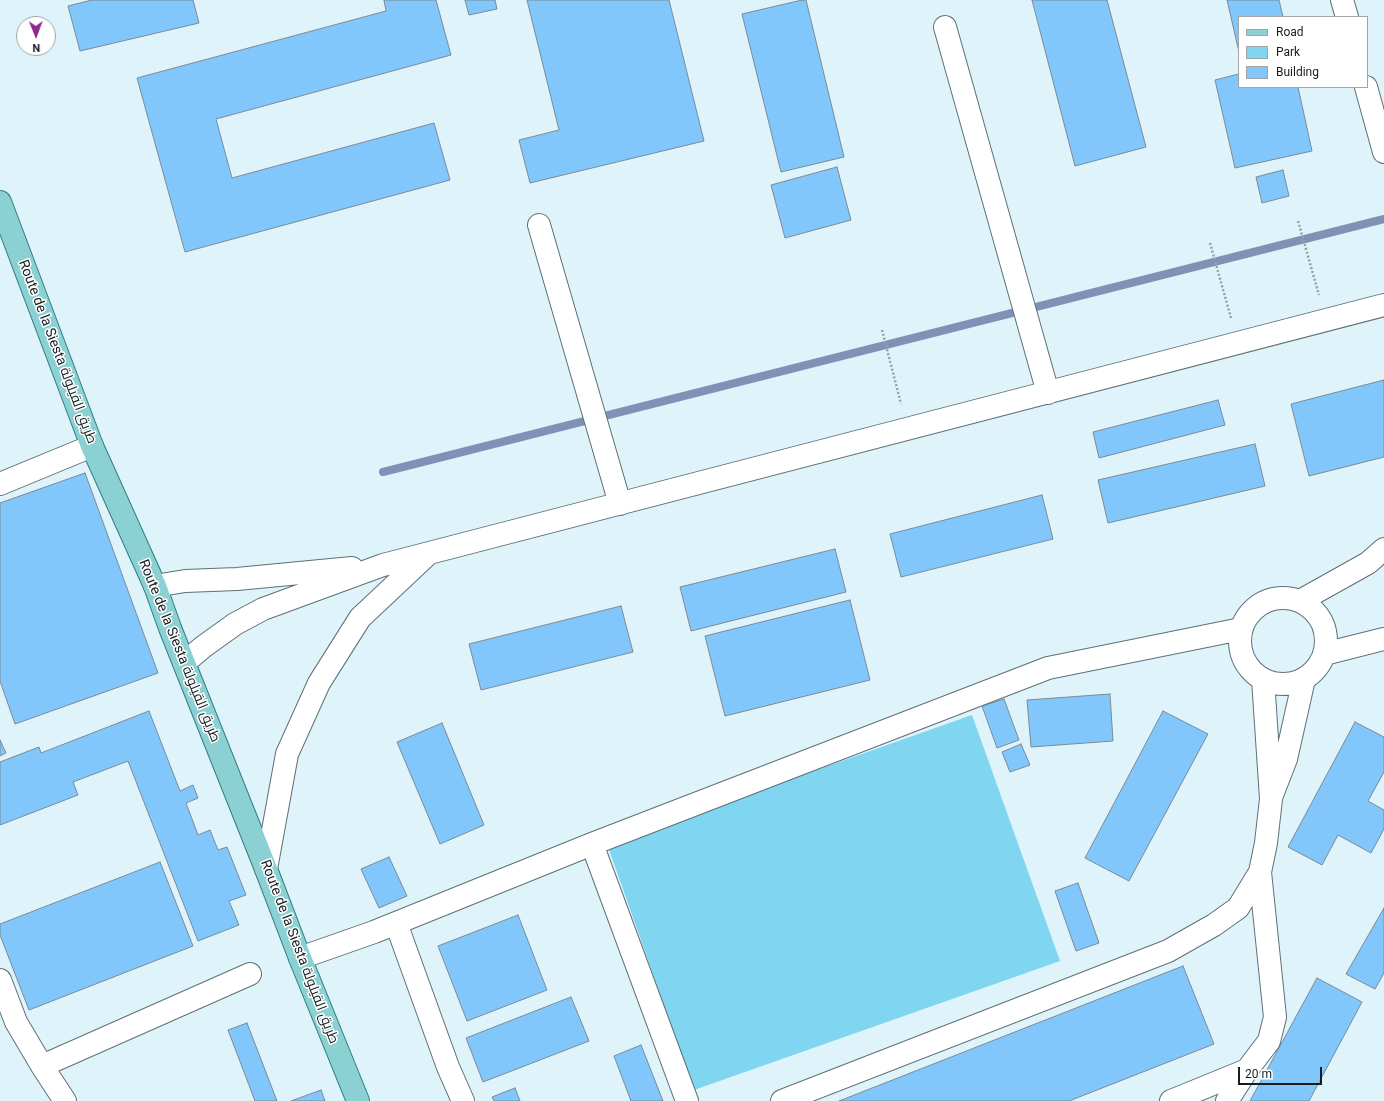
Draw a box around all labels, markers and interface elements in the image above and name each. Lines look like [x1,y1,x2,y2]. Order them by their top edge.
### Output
north arrow [16,16,56,56]
legend [1238,16,1368,88]
text: Road [1276,25,1304,39]
text: N [32,41,40,54]
text: Park [1276,45,1300,59]
text: Building [1276,65,1319,79]
street label: Route de la Siesta طريق القيلولة [14,258,100,446]
street label: Route de la Siesta طريق القيلولة [135,557,223,745]
street label: Route de la Siesta طريق القيلولة [256,858,342,1046]
scale bar [1240,1059,1324,1085]
text: 20 m [1245,1067,1272,1081]

